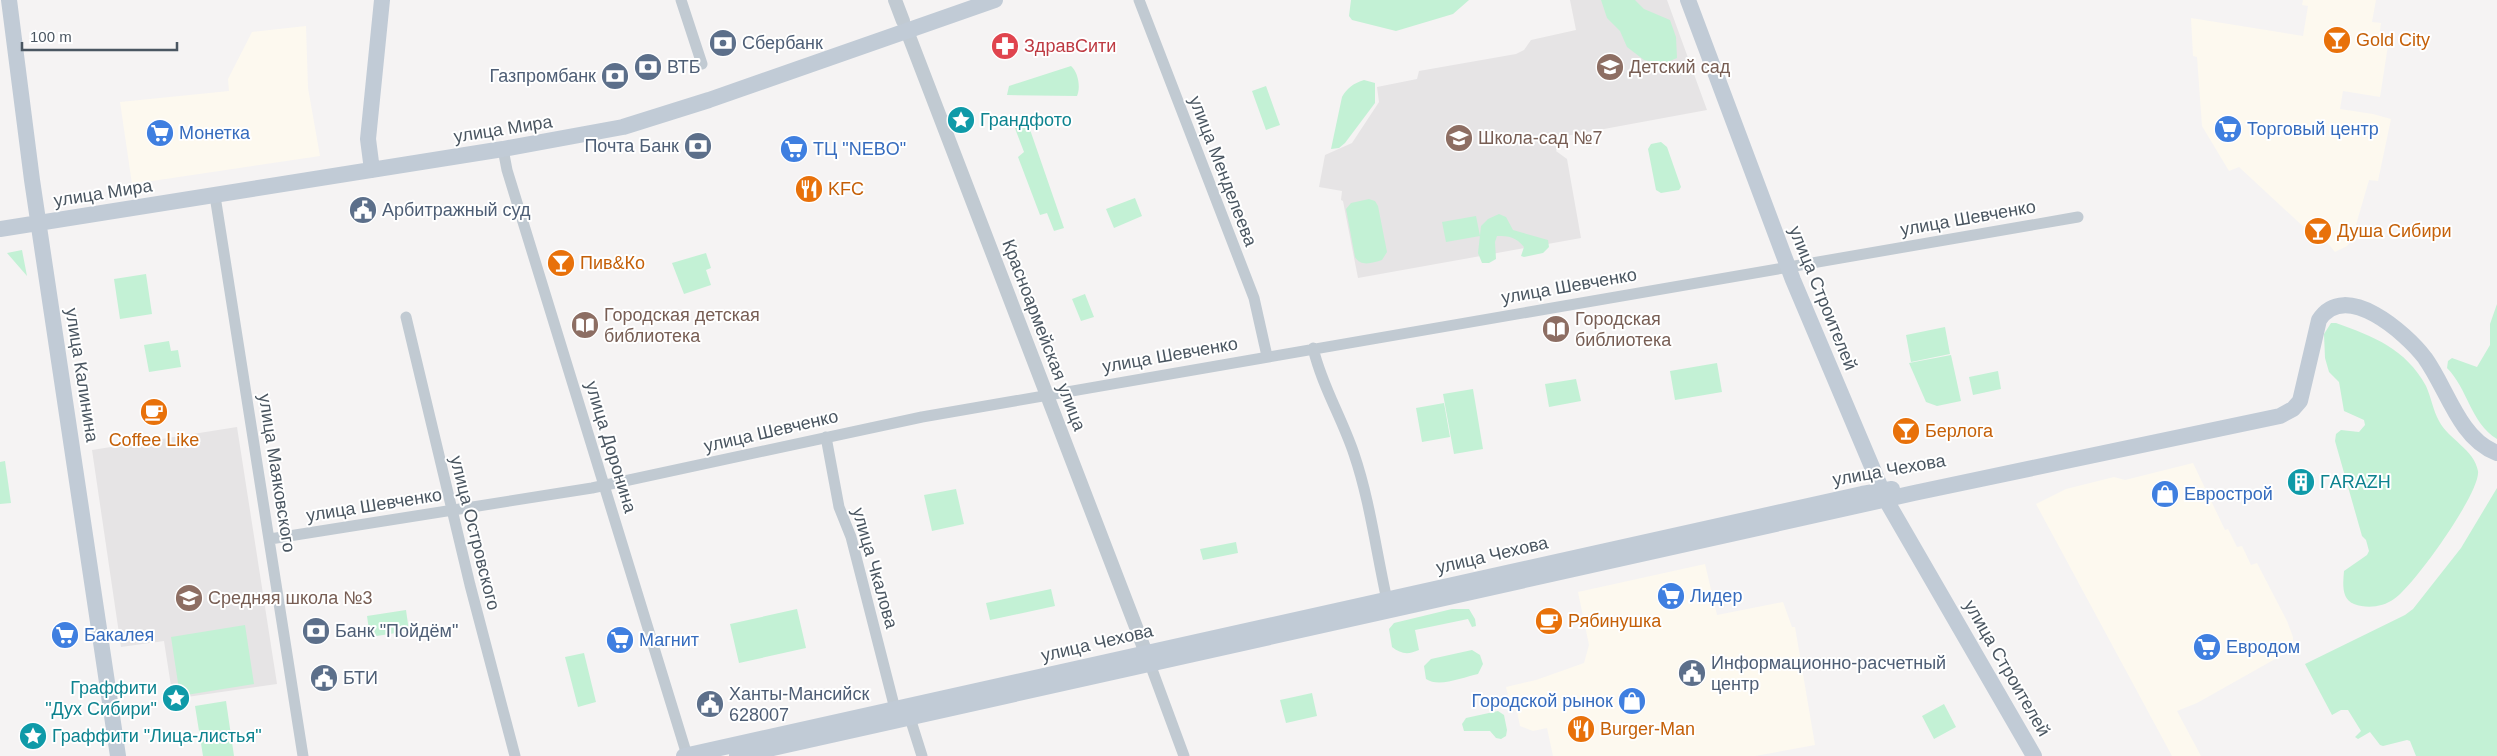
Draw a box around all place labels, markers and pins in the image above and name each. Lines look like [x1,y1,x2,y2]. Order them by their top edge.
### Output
bar icon: Gold City [2322,25,2352,55]
bank icon: Сбербанк [708,28,738,58]
place label: Gold City [2356,30,2430,50]
pharmacy icon: ЗдравСити [990,31,1020,61]
place label: Сбербанк [742,33,823,53]
place label: ЗдравСити [1024,36,1116,56]
bank icon: ВТБ [633,52,663,82]
school or university icon: Детский сад [1595,52,1625,82]
place label: ВТБ [667,57,701,77]
place label: Детский сад [1629,57,1731,77]
bank icon: Газпромбанк [600,61,630,91]
place label: Газпромбанк [490,66,596,86]
place icon: Грандфото [946,105,976,135]
place label: Грандфото [980,110,1072,130]
supermarket icon: Торговый центр [2213,114,2243,144]
supermarket icon: Монетка [145,118,175,148]
place label: Торговый центр [2247,119,2379,139]
place label: Монетка [179,123,251,143]
school or university icon: Школа-сад №7 [1444,123,1474,153]
place label: Школа-сад №7 [1478,128,1603,148]
bank icon: Почта Банк [683,131,713,161]
supermarket icon: ТЦ "NEBO" [779,134,809,164]
place label: Почта Банк [584,136,679,156]
place label: ТЦ "NEBO" [813,139,906,159]
restaurant icon: KFC [794,174,824,204]
place label: KFC [828,179,864,199]
public building icon: Арбитражный суд [348,195,378,225]
place label: Арбитражный суд [382,200,531,220]
bar icon: Душа Сибири [2303,216,2333,246]
place label: Душа Сибири [2337,221,2452,241]
bar icon: Пив&Ко [546,248,576,278]
place label: Пив&Ко [580,253,645,273]
place label: Городская детская библиотека [604,305,760,346]
place label: Городская библиотека [1575,309,1672,350]
library icon: Городская детская библиотека [570,310,600,340]
library icon: Городская библиотека [1541,314,1571,344]
cafe icon: Coffee Like [139,397,169,427]
bar icon: Берлога [1891,416,1921,446]
place label: Берлога [1925,421,1994,441]
place label: Coffee Like [109,430,199,450]
building icon: ГARAZH [2286,467,2316,497]
place label: ГARAZH [2320,472,2391,492]
shop icon: Еврострой [2150,479,2180,509]
place label: Еврострой [2184,484,2273,504]
supermarket icon: Лидер [1656,581,1686,611]
school or university icon: Средняя школа №3 [174,583,204,613]
place label: Лидер [1690,586,1742,606]
place label: Средняя школа №3 [208,588,373,608]
cafe icon: Рябинушка [1534,606,1564,636]
place label: Рябинушка [1568,611,1662,631]
bank icon: Банк "Пойдём" [301,616,331,646]
supermarket icon: Бакалея [50,620,80,650]
place label: Банк "Пойдём" [335,621,458,641]
place label: Бакалея [84,625,154,645]
supermarket icon: Магнит [605,625,635,655]
place label: Магнит [639,630,699,650]
supermarket icon: Евродом [2192,632,2222,662]
place label: Евродом [2226,637,2300,657]
place label: Информационно-расчетный центр [1711,653,1946,694]
public building icon: Информационно-расчетный центр [1677,658,1707,688]
public building icon: БТИ [309,663,339,693]
place label: БТИ [343,668,378,688]
place label: Граффити "Дух Сибири" [45,678,157,719]
place icon: Граффити "Дух Сибири" [161,683,191,713]
place label: Ханты-Мансийск 628007 [729,684,869,725]
shop icon: Городской рынок [1617,686,1647,716]
public building icon: Ханты-Мансийск 628007 [695,689,725,719]
place label: Городской рынок [1471,691,1613,711]
restaurant icon: Burger-Man [1566,714,1596,744]
place label: Burger-Man [1600,719,1695,739]
place icon: Граффити "Лица-листья" [18,721,48,751]
place label: Граффити "Лица-листья" [52,726,262,746]

